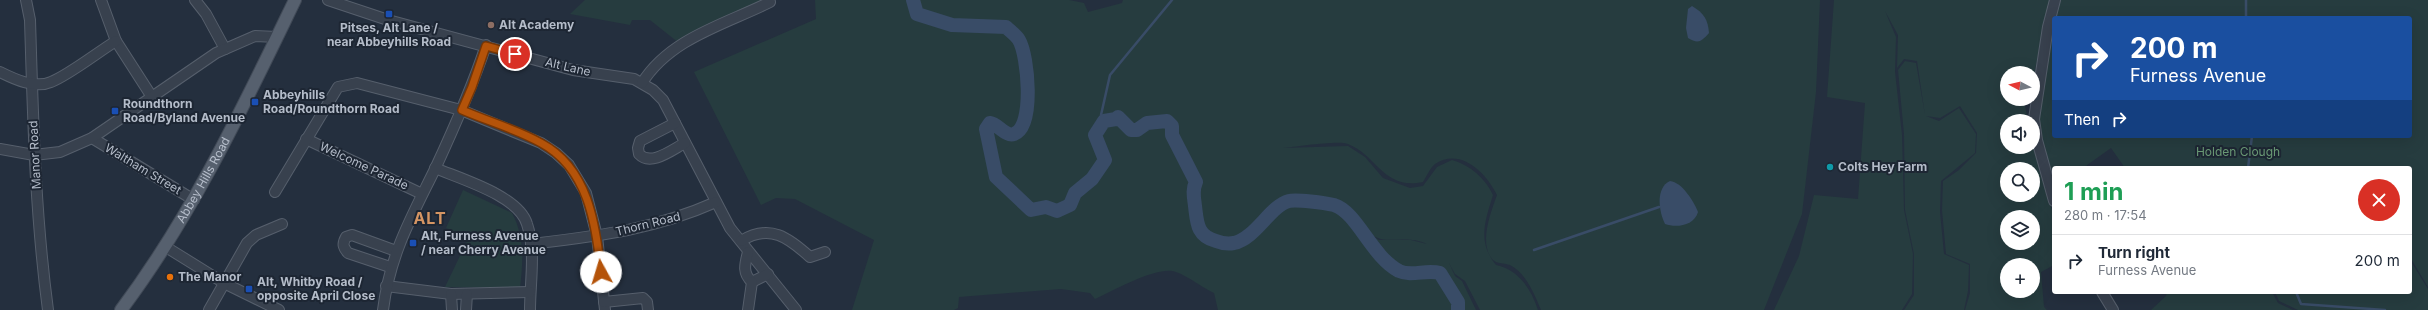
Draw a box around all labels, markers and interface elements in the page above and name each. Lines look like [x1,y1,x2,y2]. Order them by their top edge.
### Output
marker: Pitses, Alt Lane / near Abbeyhills Road [384,9,394,19]
place label: Alt Academy [499,17,575,32]
place label: Pitses, Alt Lane / near Abbeyhills Road [327,20,451,49]
marker: Alt Academy [486,20,496,30]
text: 200 m [2130,31,2218,65]
icon: right [2064,32,2116,84]
pin [498,37,532,71]
icon: arrive [504,43,526,65]
street label: Alt Lane [544,54,592,79]
text: Furness Avenue [2130,65,2266,86]
north arrow [2000,66,2040,106]
map controls [2000,66,2040,298]
place label: Abbeyhills Road/Roundthorn Road [263,87,399,116]
place label: Roundthorn Road/Byland Avenue [123,96,245,125]
marker: Abbeyhills Road/Roundthorn Road [250,97,260,107]
marker: Roundthorn Road/Byland Avenue [110,106,120,116]
icon: right [2108,108,2130,130]
text: Then [2064,110,2100,129]
button: sound [2000,114,2040,154]
street label: Manor Road [25,120,44,190]
street label: Abbey Hills Road [173,134,233,226]
street label: Welcome Parade [318,138,411,193]
street label: Waltham Street [102,140,184,197]
park label: Holden Clough [2196,144,2280,159]
place label: Colts Hey Farm [1838,159,1927,174]
marker: Colts Hey Farm [1825,162,1835,172]
button: search [2000,162,2040,202]
text: 1 min [2064,177,2123,206]
button: close [2358,179,2400,221]
text: 280 m · 17:54 [2064,207,2147,223]
district label: ALT [413,208,447,228]
street label: Thorn Road [614,208,682,239]
button: layers [2000,210,2040,250]
place label: Alt, Furness Avenue / near Cherry Avenue [421,228,546,257]
marker: Alt, Furness Avenue / near Cherry Avenue [408,238,418,248]
text: Turn right [2098,243,2170,262]
icon: right [2064,250,2086,272]
position arrow [580,251,622,293]
text: 200 m [2355,251,2400,270]
button: + [2000,258,2040,298]
text: Furness Avenue [2098,262,2196,278]
place label: The Manor [178,269,241,284]
marker: The Manor [165,272,175,282]
place label: Alt, Whitby Road / opposite April Close [257,274,375,303]
marker: Alt, Whitby Road / opposite April Close [244,284,254,294]

